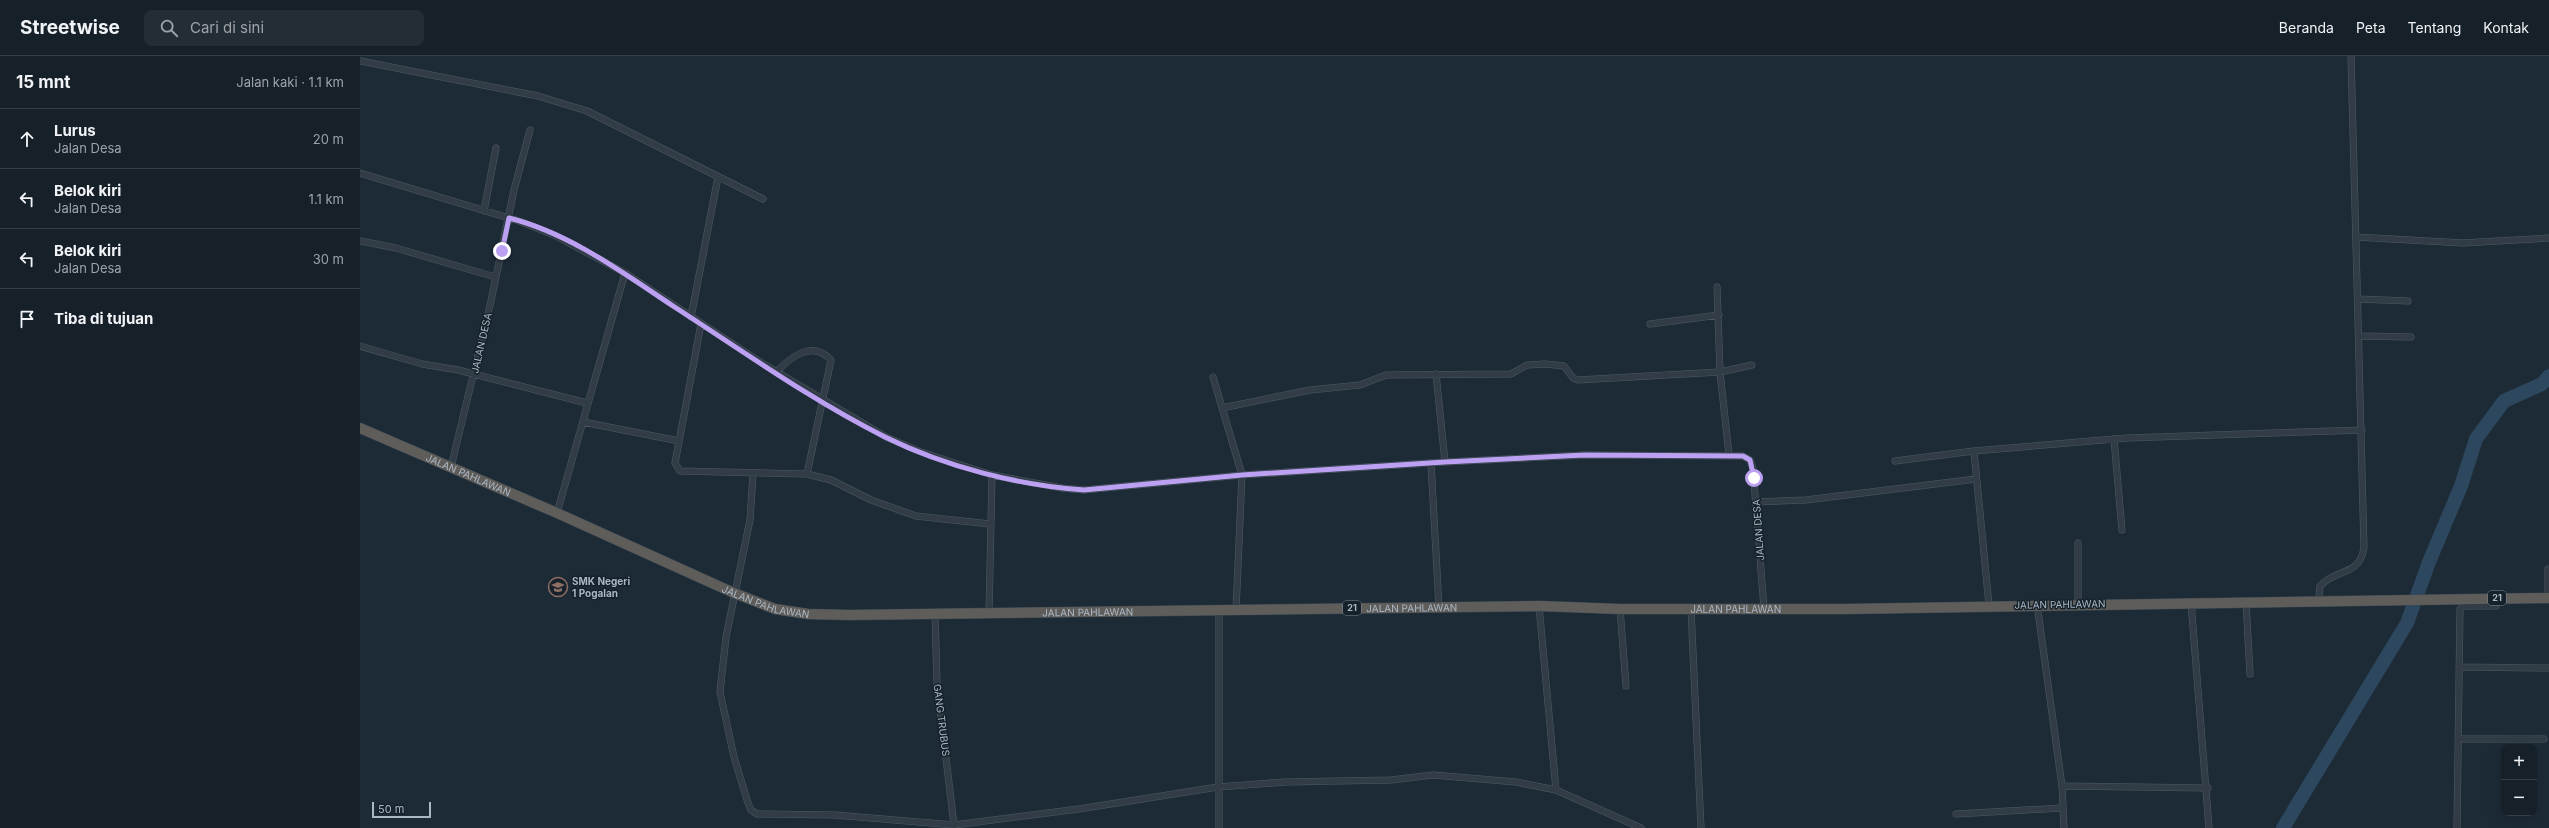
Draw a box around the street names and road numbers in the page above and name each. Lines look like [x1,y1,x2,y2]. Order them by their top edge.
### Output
street label: JALAN DESA [468,311,494,374]
street label: JALAN PAHLAWAN [424,451,513,498]
street label: JALAN DESA [1750,499,1766,561]
street label: JALAN PAHLAWAN [720,582,810,620]
road number: 21 [2488,591,2506,605]
street label: JALAN PAHLAWAN [2014,597,2106,611]
road number: 21 [1343,601,1361,615]
street label: JALAN PAHLAWAN [1366,601,1457,614]
street label: JALAN PAHLAWAN [1690,603,1781,615]
street label: JALAN PAHLAWAN [1042,605,1133,618]
street label: GANG TRUBUS [932,683,952,757]

